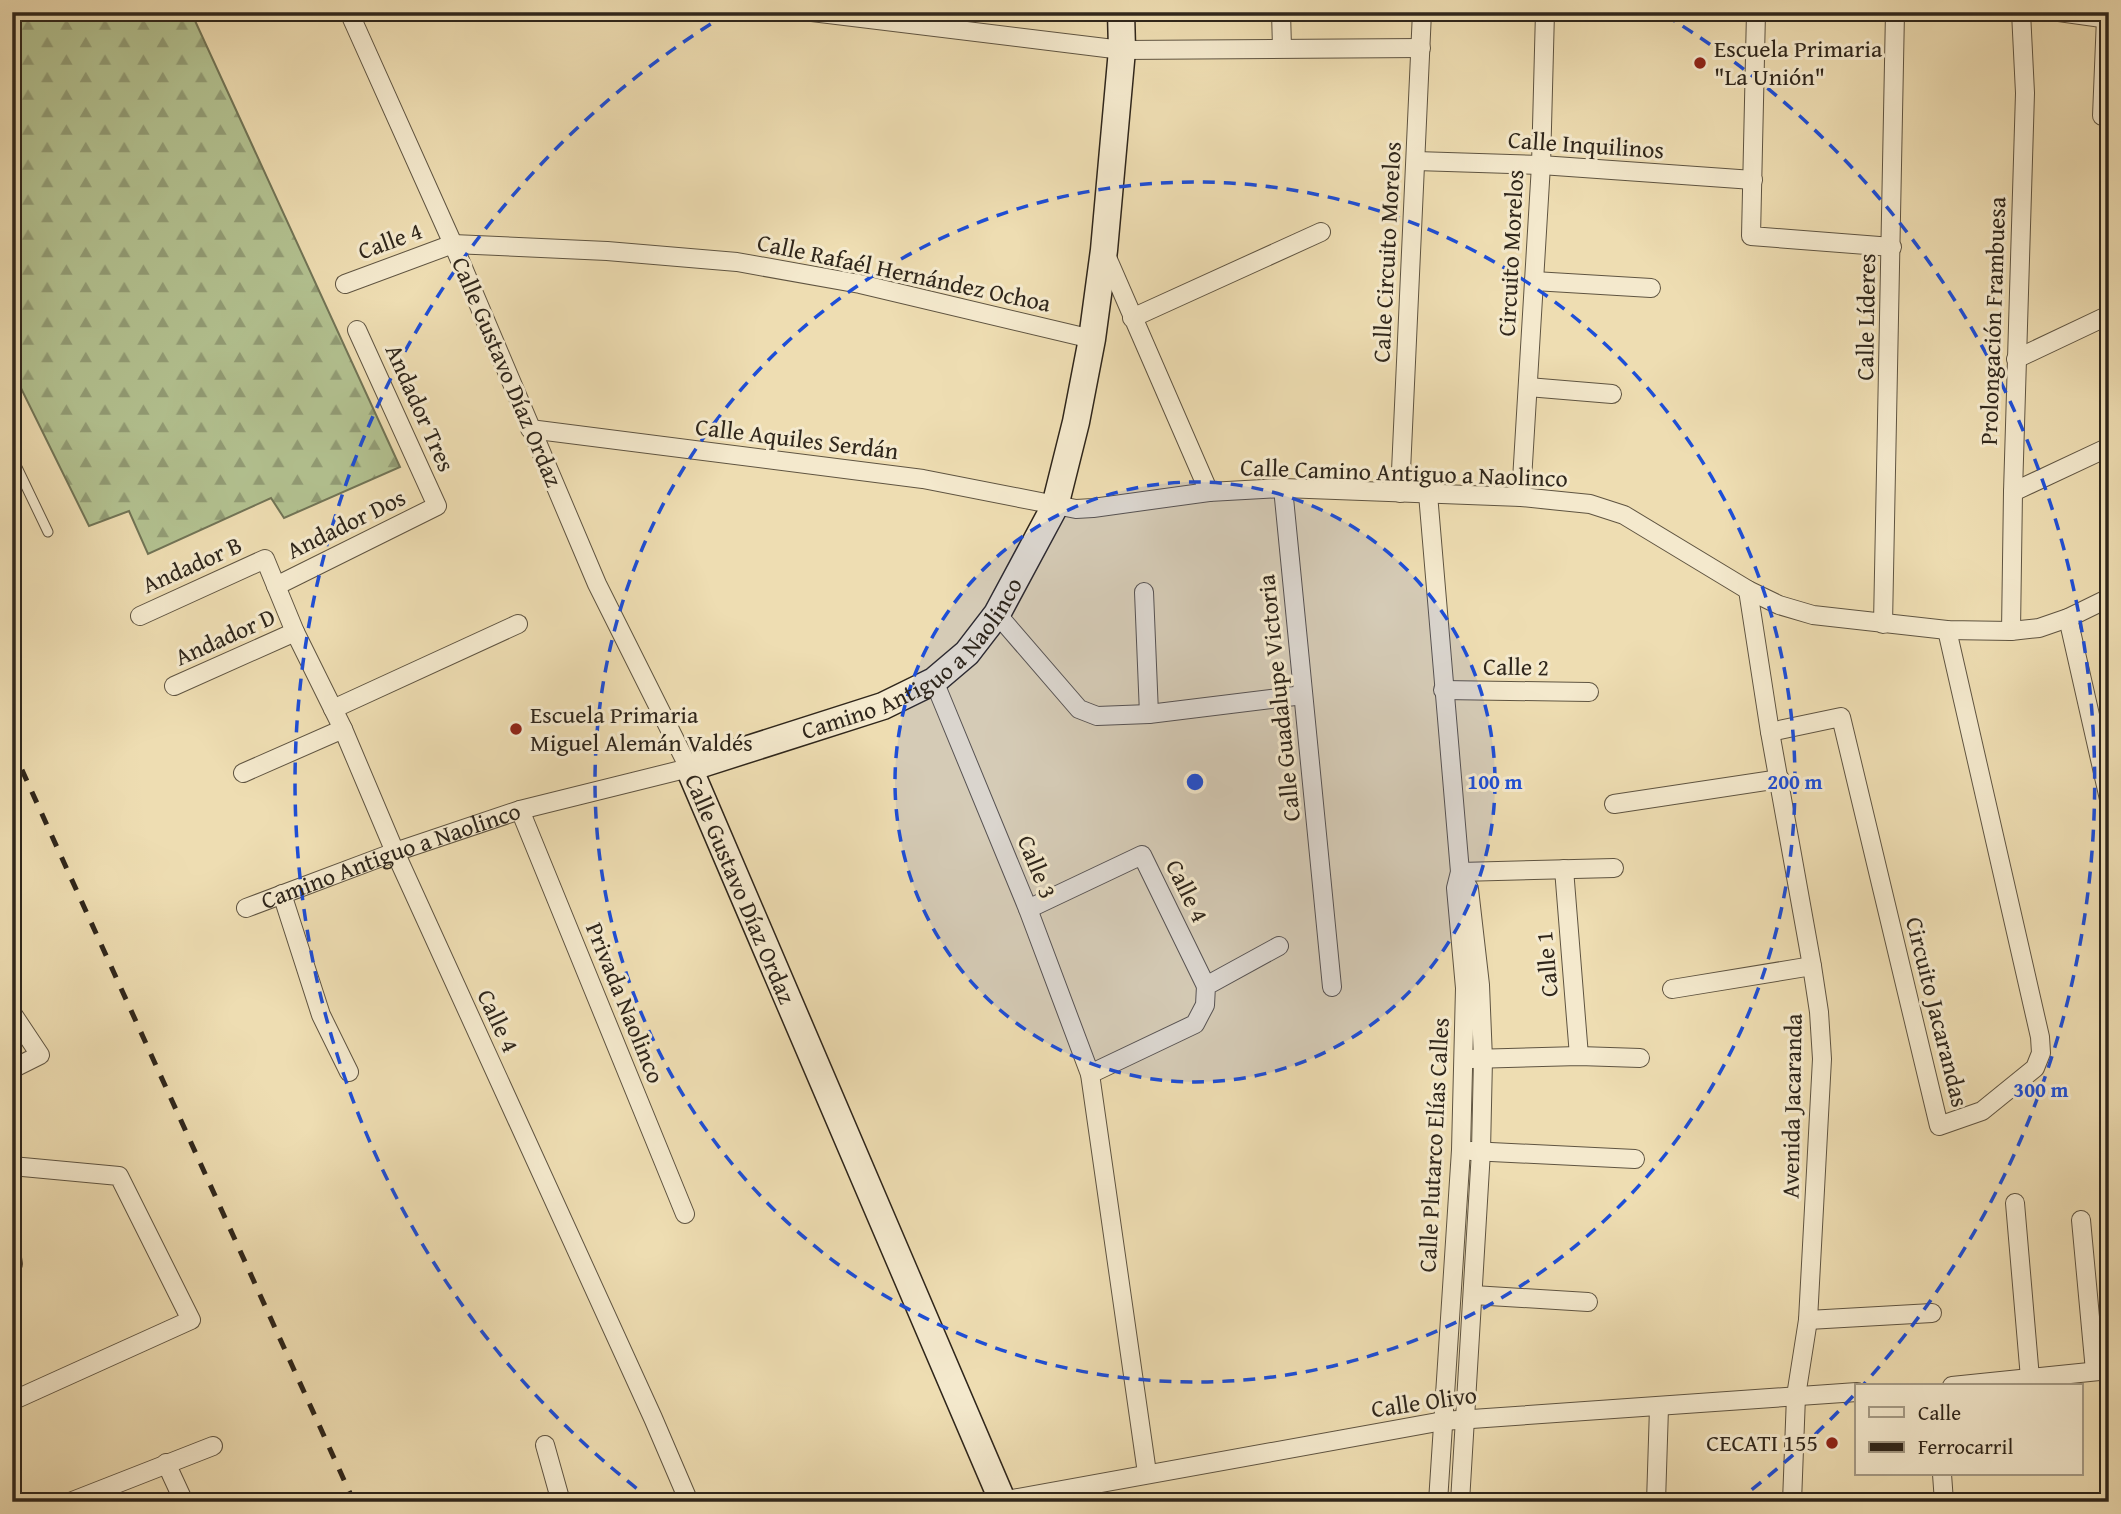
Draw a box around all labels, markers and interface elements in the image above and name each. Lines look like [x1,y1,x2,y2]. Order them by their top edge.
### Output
place label: Escuela Primaria "La Unión" [1714,31,1883,94]
marker: Escuela Primaria "La Unión" [1692,55,1708,71]
street label: Calle Inquilinos [1507,122,1665,167]
street label: Calle Circuito Morelos [1363,141,1410,363]
street label: Circuito Morelos [1489,169,1532,337]
street label: Prolongación Frambuesa [1971,195,2014,446]
street label: Calle 4 [353,213,427,268]
street label: Calle Rafaél Hernández Ochoa [754,224,1055,321]
street label: Calle Gustavo Díaz Ordaz [443,251,572,492]
street label: Calle Líderes [1847,253,1884,381]
street label: Andador Tres [377,338,464,477]
street label: Calle Aquiles Serdán [693,409,901,468]
street label: Calle Camino Antiguo a Naolinco [1240,449,1568,496]
street label: Andador Dos [280,480,411,568]
street label: Andador B [136,527,247,602]
street label: Camino Antiguo a Naolinco [797,571,1031,748]
street label: Calle Guadalupe Victoria [1248,572,1309,823]
street label: Andador D [169,599,281,674]
street label: Calle 2 [1483,648,1549,685]
place label: Escuela Primaria Miguel Alemán Valdés [530,697,753,760]
marker: Escuela Primaria Miguel Alemán Valdés [508,721,524,737]
text: 100 m [1467,766,1523,797]
text: 200 m [1767,766,1823,797]
street label: Calle Gustavo Díaz Ordaz [676,768,805,1009]
centre of rings [1183,770,1207,794]
street label: Camino Antiguo a Naolinco [256,793,525,918]
street label: Calle 3 [1009,830,1066,904]
street label: Calle 4 [1157,853,1218,928]
street label: Circuito Jacarandas [1897,913,1978,1111]
street label: Privada Naolinco [577,917,674,1089]
street label: Calle 1 [1526,930,1567,998]
street label: Calle 4 [469,983,528,1058]
street label: Avenida Jacaranda [1772,1012,1811,1199]
street label: Calle Plutarco Elías Calles [1409,1017,1458,1273]
text: 300 m [2013,1074,2069,1105]
street label: Calle Olivo [1369,1377,1479,1426]
legend [1855,1384,2082,1476]
text: Calle [1918,1397,1961,1428]
place label: CECATI 155 [1706,1425,1818,1460]
text: Ferrocarril [1918,1431,2013,1462]
marker: CECATI 155 [1824,1435,1840,1451]

